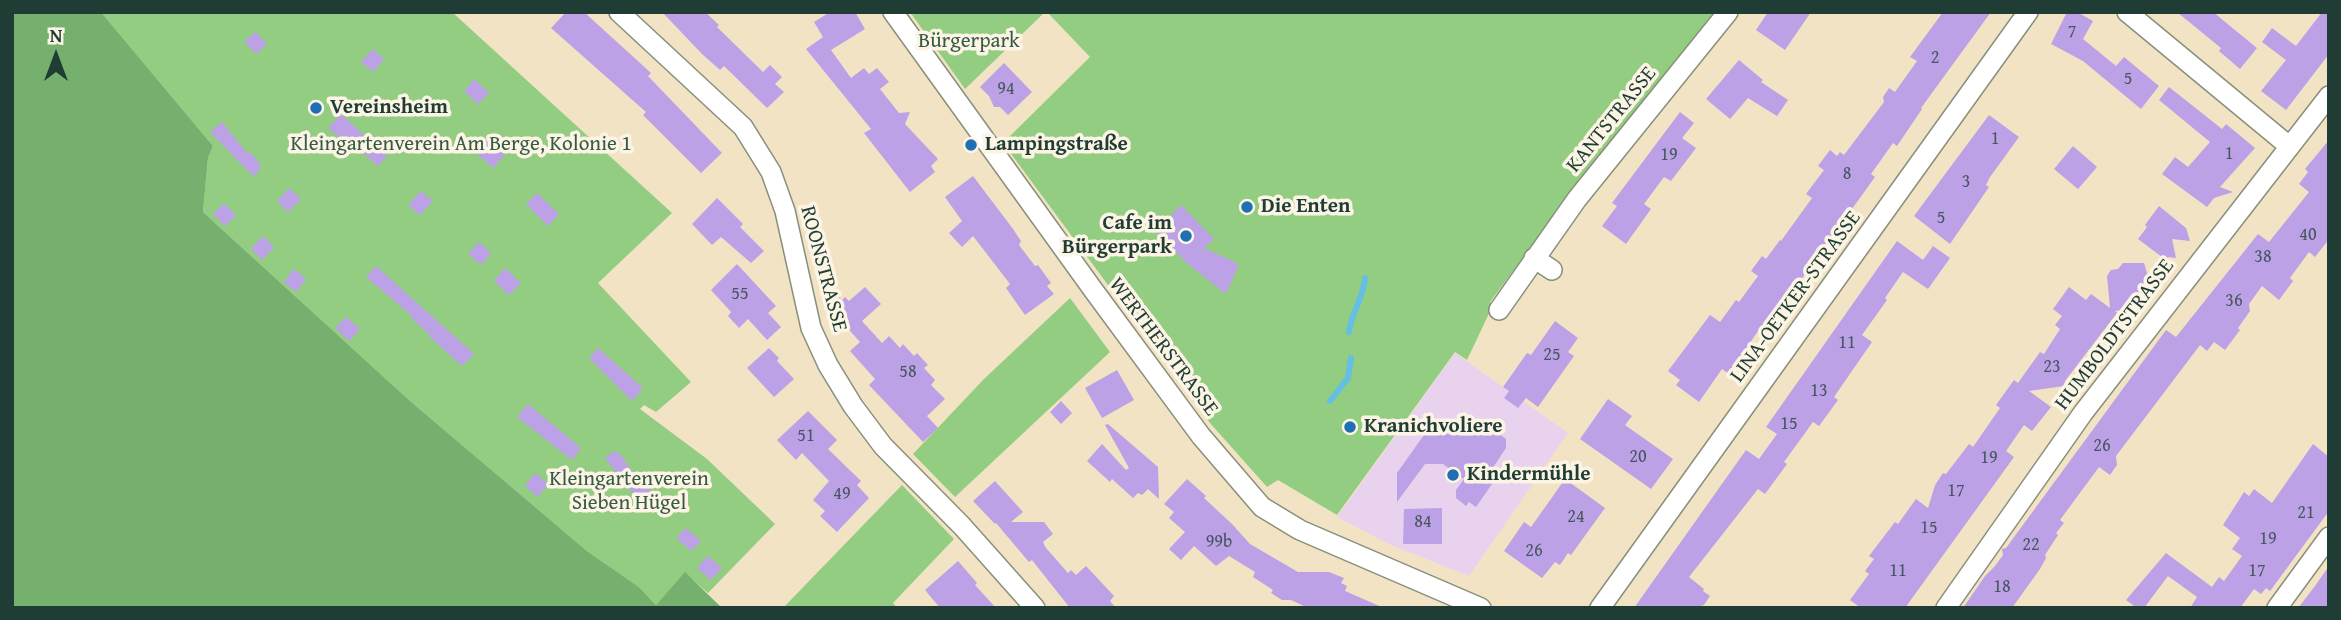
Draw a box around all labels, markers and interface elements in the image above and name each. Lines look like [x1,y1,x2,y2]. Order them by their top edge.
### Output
north arrow [21,21,91,91]
text: N [50,21,62,49]
house number: 7 [2068,21,2076,43]
park label: Bürgerpark [918,29,1020,55]
house number: 2 [1931,47,1939,69]
street label: KANTSTRASSE [1562,62,1662,178]
house number: 5 [2124,68,2132,90]
house number: 94 [997,78,1015,100]
place label: Vereinsheim [330,95,448,121]
marker: Vereinsheim [308,100,324,116]
house number: 1 [1991,128,1999,150]
park label: Kleingartenverein Am Berge, Kolonie 1 [290,132,632,158]
place label: Lampingstraße [985,132,1128,158]
marker: Lampingstraße [963,137,979,153]
house number: 1 [2225,143,2233,165]
house number: 19 [1660,144,1678,166]
house number: 8 [1843,163,1851,185]
house number: 3 [1962,171,1970,193]
place label: Die Enten [1261,194,1350,220]
marker: Die Enten [1239,199,1255,215]
street label: ROONSTRASSE [794,203,852,335]
street label: LINA-OETKER-STRASSE [1725,206,1867,388]
house number: 5 [1937,207,1945,229]
place label: Cafe im Bürgerpark [1062,211,1172,261]
house number: 40 [2299,224,2317,246]
marker: Cafe im Bürgerpark [1178,228,1194,244]
house number: 38 [2254,246,2272,268]
street label: HUMBOLDTSTRASSE [2050,255,2180,415]
street label: WERTHERSTRASSE [1103,273,1223,421]
house number: 55 [731,283,749,305]
house number: 36 [2225,290,2243,312]
house number: 11 [1838,332,1856,354]
house number: 25 [1543,344,1561,366]
house number: 23 [2043,356,2061,378]
house number: 58 [899,361,917,383]
house number: 13 [1810,380,1828,402]
house number: 15 [1780,413,1798,435]
place label: Kranichvoliere [1364,414,1503,440]
marker: Kranichvoliere [1342,419,1358,435]
house number: 51 [797,425,815,447]
house number: 26 [2093,435,2111,457]
house number: 20 [1629,446,1647,468]
house number: 19 [1980,447,1998,469]
place label: Kindermühle [1467,462,1590,488]
park label: Kleingartenverein Sieben Hügel [549,467,709,517]
marker: Kindermühle [1445,467,1461,483]
house number: 17 [1947,480,1965,502]
house number: 49 [833,483,851,505]
house number: 21 [2297,502,2315,524]
house number: 24 [1567,506,1585,528]
house number: 84 [1414,511,1432,533]
house number: 15 [1920,517,1938,539]
house number: 19 [2259,528,2277,550]
house number: 99b [1206,531,1232,553]
house number: 22 [2022,534,2040,556]
house number: 26 [1525,540,1543,562]
house number: 11 [1889,560,1907,582]
house number: 17 [2248,560,2266,582]
house number: 18 [1993,576,2011,598]

